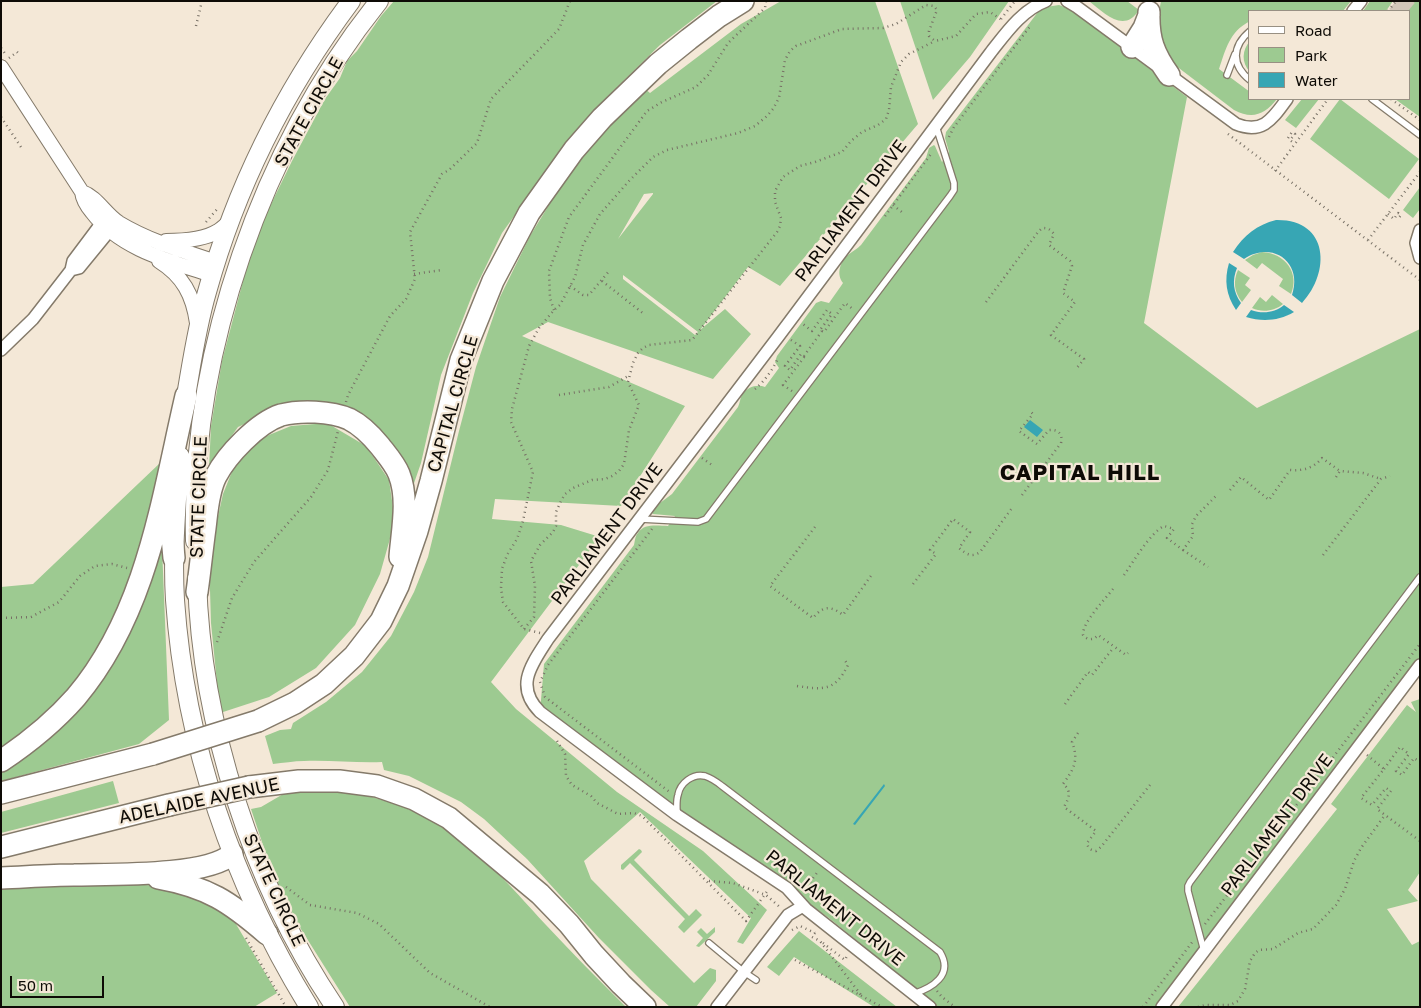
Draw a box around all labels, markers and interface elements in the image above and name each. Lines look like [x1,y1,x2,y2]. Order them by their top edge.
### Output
legend [1248,10,1411,100]
text: Road [1295,21,1332,39]
text: Park [1295,46,1327,64]
street label: STATE CIRCLE [270,53,348,171]
text: Water [1295,71,1338,89]
street label: PARLIAMENT DRIVE [791,136,911,286]
street label: CAPITAL CIRCLE [423,333,483,475]
street label: STATE CIRCLE [186,436,212,558]
street label: PARLIAMENT DRIVE [547,459,667,609]
district label: CAPITAL HILL [998,460,1162,486]
street label: PARLIAMENT DRIVE [1217,750,1337,900]
street label: ADELAIDE AVENUE [117,773,281,829]
street label: STATE CIRCLE [238,830,310,950]
street label: PARLIAMENT DRIVE [761,845,909,971]
scale bar [12,966,106,998]
text: 50 m [18,976,53,994]

